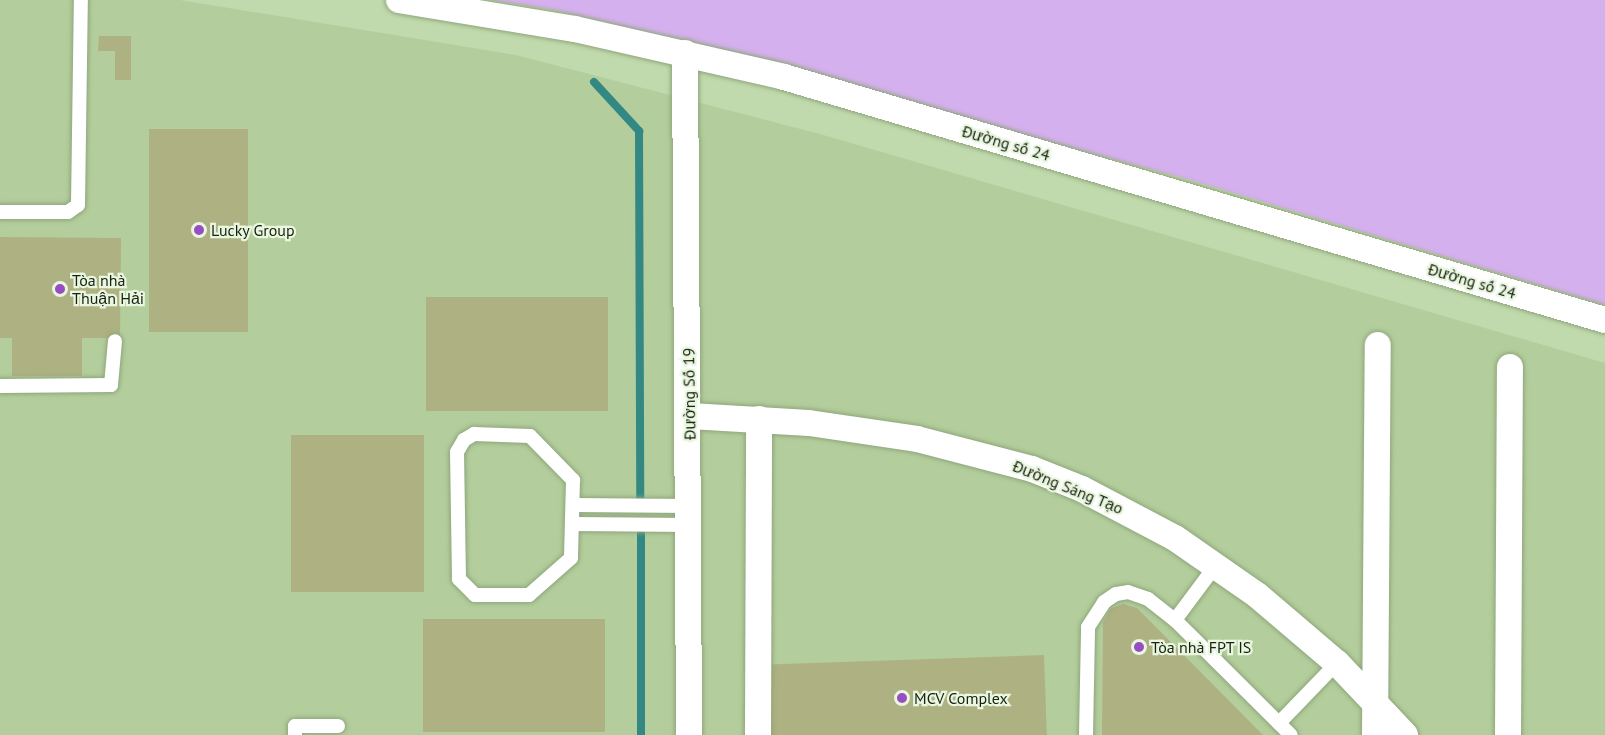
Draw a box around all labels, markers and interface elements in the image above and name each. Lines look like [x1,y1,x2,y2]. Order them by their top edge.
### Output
street label: Đường số 24 [960,121,1052,165]
place label: Lucky Group [211,220,295,240]
marker: Lucky Group [192,223,206,237]
street label: Đường số 24 [1426,259,1518,303]
place label: Tòa nhà Thuận Hải [72,270,144,308]
marker: Tòa nhà Thuận Hải [53,282,67,296]
street label: Đường Số 19 [679,348,699,440]
street label: Đường Sáng Tạo [1010,456,1126,518]
place label: Tòa nhà FPT IS [1151,637,1252,657]
marker: Tòa nhà FPT IS [1132,640,1146,654]
place label: MCV Complex [914,688,1008,708]
marker: MCV Complex [895,691,909,705]

